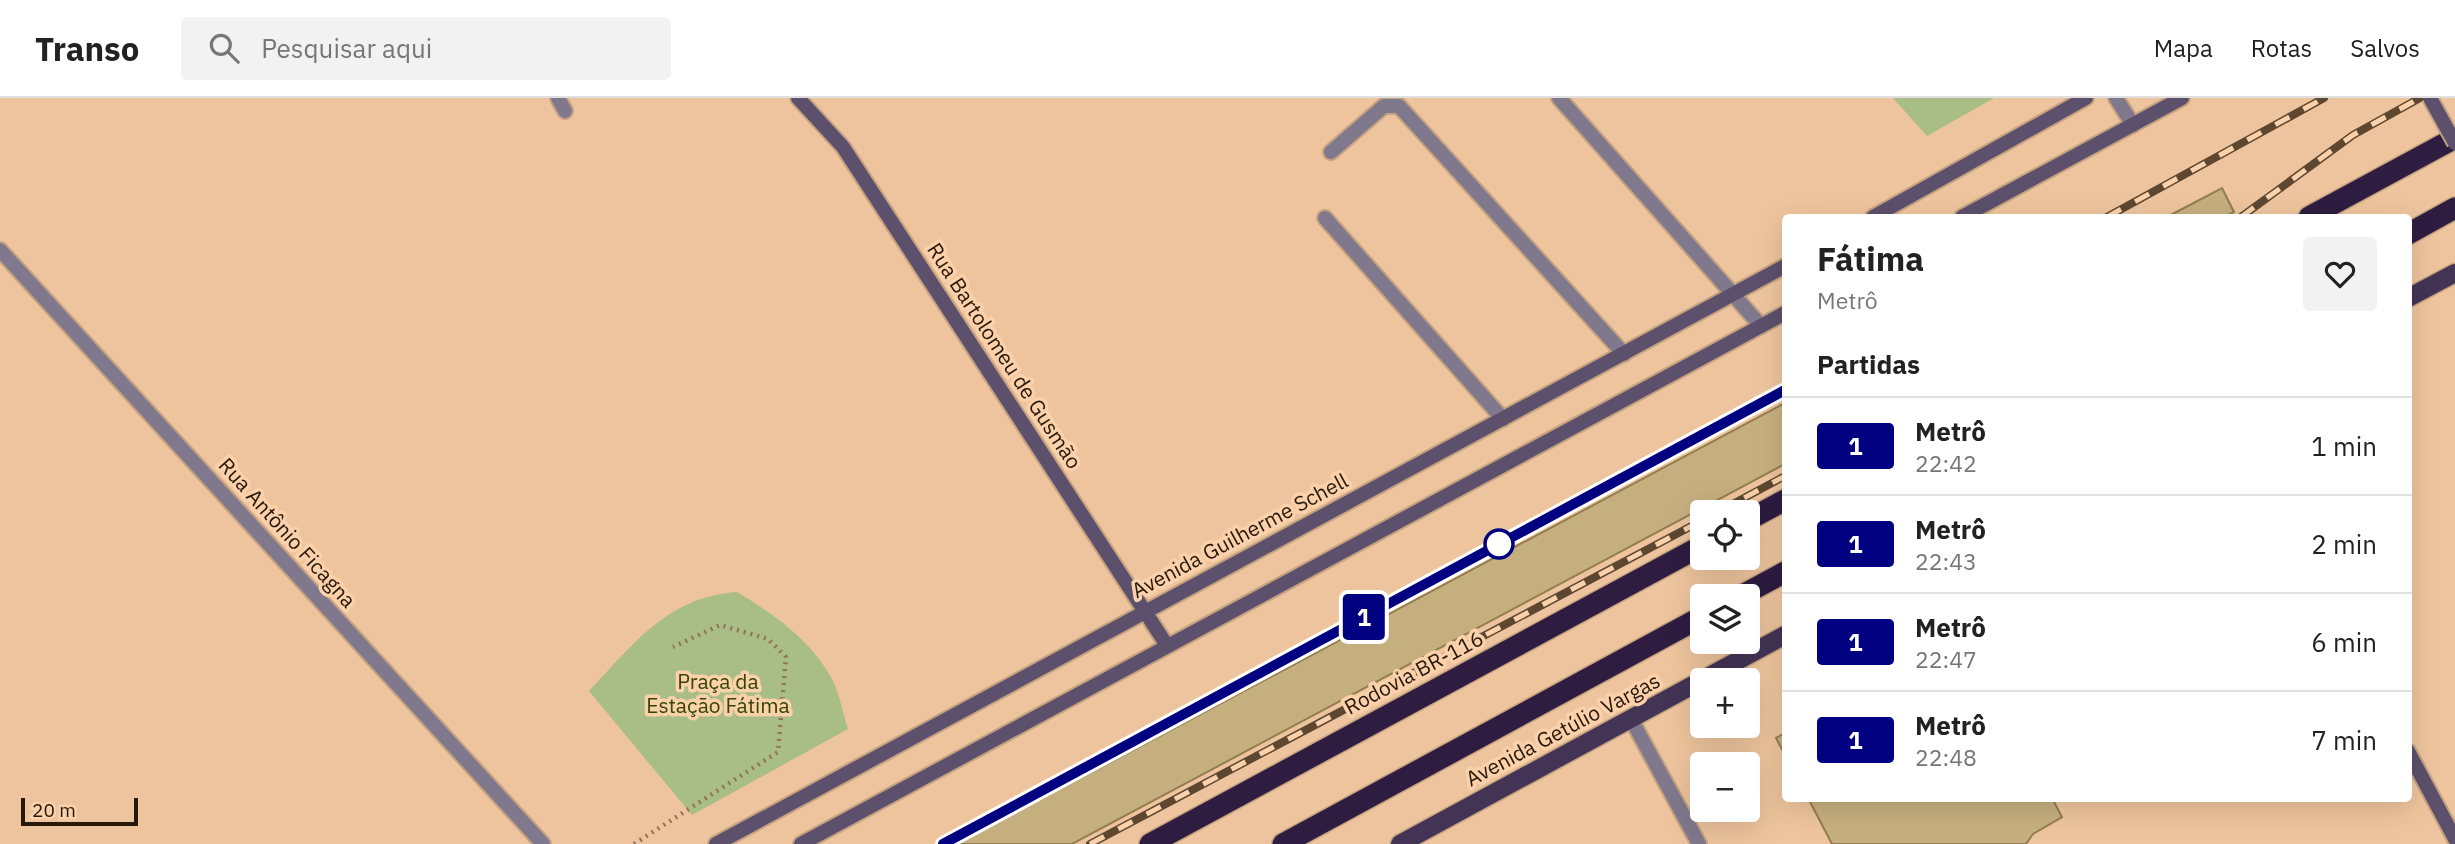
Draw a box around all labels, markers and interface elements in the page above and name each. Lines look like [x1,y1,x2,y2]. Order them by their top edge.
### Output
search box [181,17,671,80]
text: Transo [35,27,139,70]
icon: search [205,29,243,67]
text: Pesquisar aqui [261,31,432,65]
text: Mapa [2154,32,2213,64]
text: Rotas [2251,32,2312,64]
text: Salvos [2350,32,2420,64]
street label: Rua Bartolomeu de Gusmão [921,237,1089,474]
text: Fátima [1817,237,1924,280]
button: heart [2303,237,2377,311]
text: Metrô [1817,285,1878,315]
text: Partidas [1817,347,1920,381]
text: Metrô [1915,414,1986,448]
text: 1 min [2311,429,2377,463]
text: 1 [1848,430,1863,462]
text: 22:42 [1915,448,1977,478]
street label: Rua Antônio Ficagna [213,451,363,613]
street label: Avenida Guilherme Schell [1126,466,1353,604]
map controls [1690,500,1760,822]
button: locate [1690,500,1760,570]
text: Metrô [1915,512,1986,546]
text: 2 min [2311,527,2377,561]
text: 1 [1848,528,1863,560]
unlabelled marker [1484,529,1514,559]
text: 22:43 [1915,546,1977,576]
button: layers [1690,584,1760,654]
line badge: 1 [1341,594,1387,640]
text: 1 [1357,601,1371,633]
text: Metrô [1915,610,1986,644]
street label: Rodovia BR-116 [1339,624,1488,720]
text: 6 min [2311,625,2377,659]
text: 1 [1848,626,1863,658]
text: 22:47 [1915,644,1977,674]
street label: Avenida Getúlio Vargas [1460,666,1665,792]
park label: Praça da Estação Fátima [646,667,790,719]
button: + [1690,668,1760,738]
text: Metrô [1915,708,1986,742]
text: 7 min [2311,723,2377,757]
text: 1 [1848,724,1863,756]
text: 22:48 [1915,742,1977,772]
button: − [1690,752,1760,822]
scale bar [21,795,138,827]
text: 20 m [32,798,76,822]

